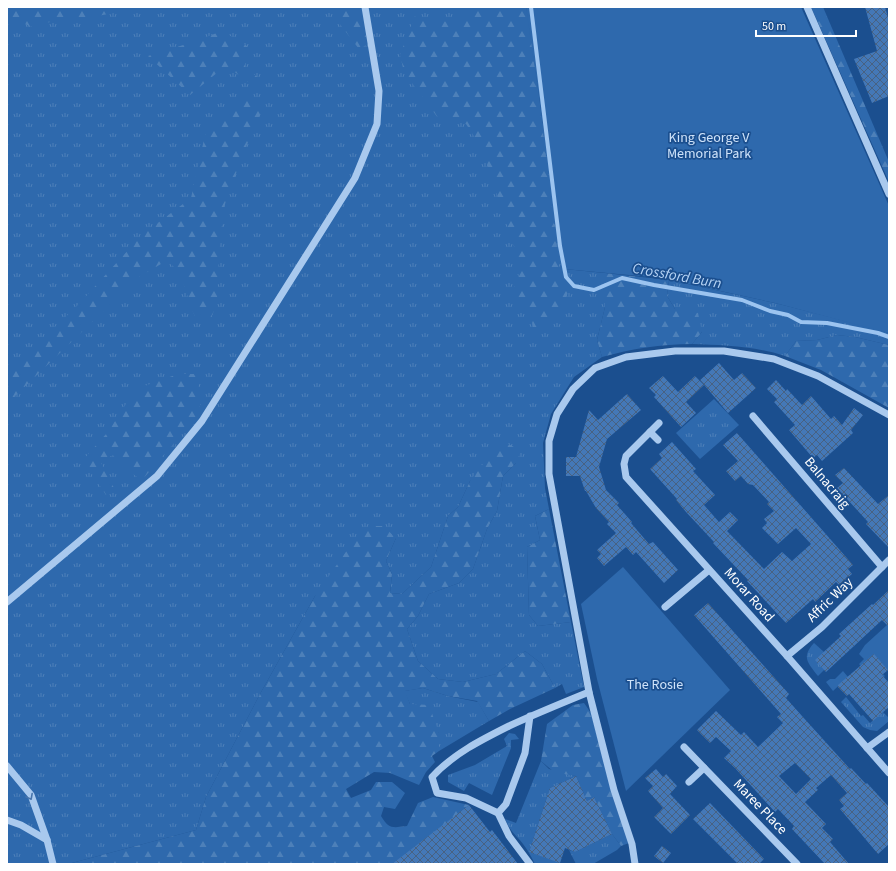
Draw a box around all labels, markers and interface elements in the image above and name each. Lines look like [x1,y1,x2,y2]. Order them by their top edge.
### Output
scale bar [756,12,856,38]
text: 50 m [762,18,786,35]
park label: King George V Memorial Park [667,128,751,164]
water label: Crossford Burn [631,258,723,294]
street label: Balnacraig [799,453,855,513]
street label: Morar Road [719,563,779,627]
street label: Affric Way [802,573,858,627]
park label: The Rosie [627,675,683,695]
street label: Maree Place [728,775,792,839]
one-way arrow [26,793,33,800]

